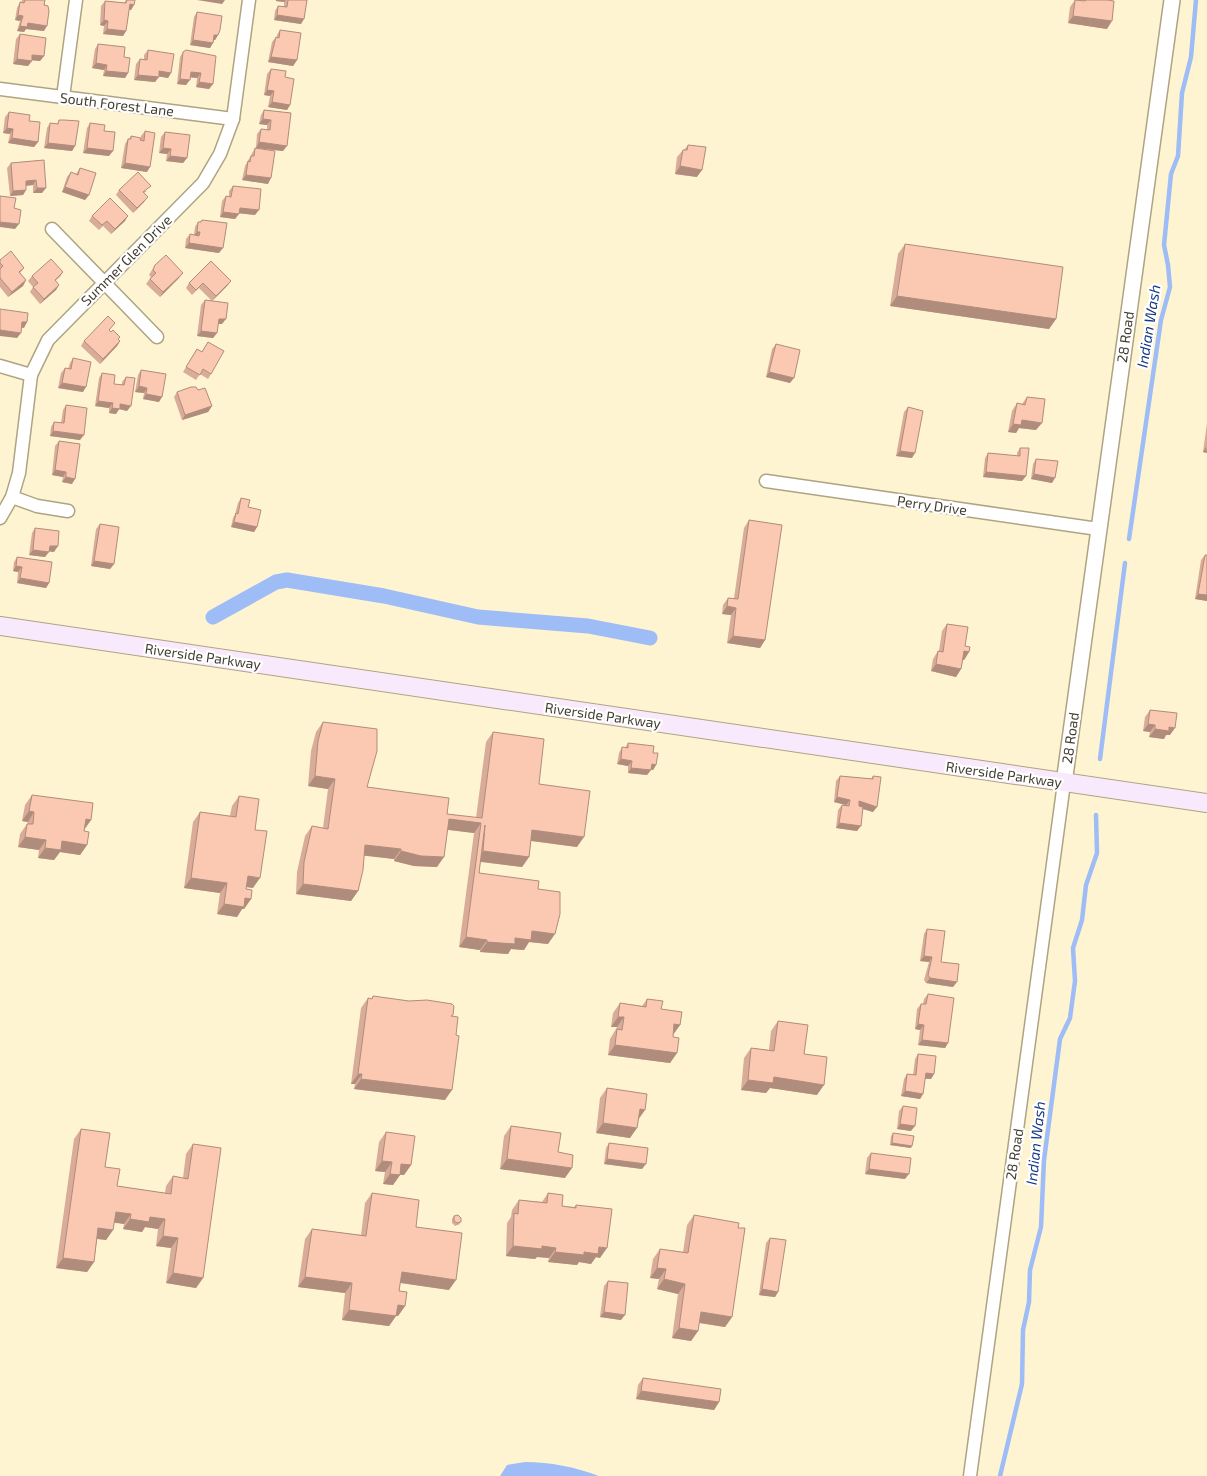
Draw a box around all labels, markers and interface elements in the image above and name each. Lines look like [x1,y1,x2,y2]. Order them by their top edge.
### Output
street label: South Forest Lane [59,89,175,119]
street label: Summer Glen Drive [77,211,175,309]
water label: Indian Wash [1133,283,1163,369]
street label: 28 Road [1113,310,1137,364]
street label: Perry Drive [896,492,968,518]
street label: Riverside Parkway [144,639,263,673]
street label: Riverside Parkway [544,698,663,732]
street label: 28 Road [1058,711,1082,765]
street label: Riverside Parkway [945,757,1064,791]
water label: Indian Wash [1022,1100,1048,1186]
street label: 28 Road [1002,1127,1026,1181]

